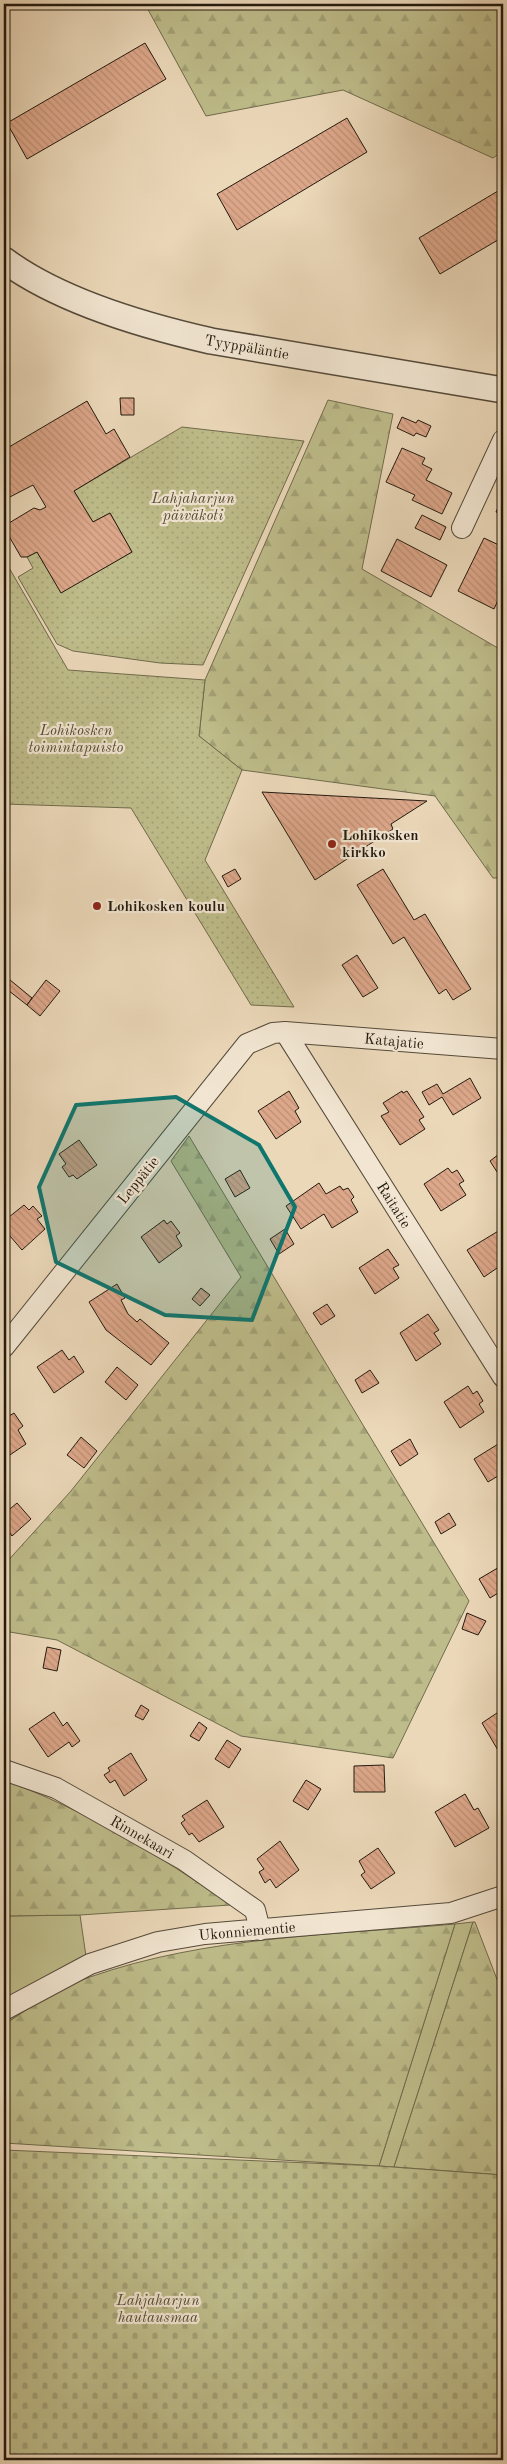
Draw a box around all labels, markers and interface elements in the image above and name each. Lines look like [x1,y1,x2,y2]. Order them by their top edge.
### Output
street label: Tyyppäläntie [203,334,290,363]
park label: Lahjaharjun päiväkoti [150,492,235,524]
park label: Lohikosken toimintapuisto [29,724,124,756]
place label: Lohikosken kirkko [342,829,419,861]
marker: Lohikosken kirkko [326,838,338,850]
marker: Lohikosken koulu [91,900,103,912]
place label: Lohikosken koulu [107,900,225,915]
street label: Katajatie [363,1032,424,1053]
street label: Leppätie [116,1154,163,1207]
street label: Raitatie [373,1180,413,1232]
street label: Rinnekaari [107,1814,176,1862]
street label: Ukonniementie [198,1921,296,1944]
park label: Lahjaharjun hautausmaa [115,2294,200,2326]

